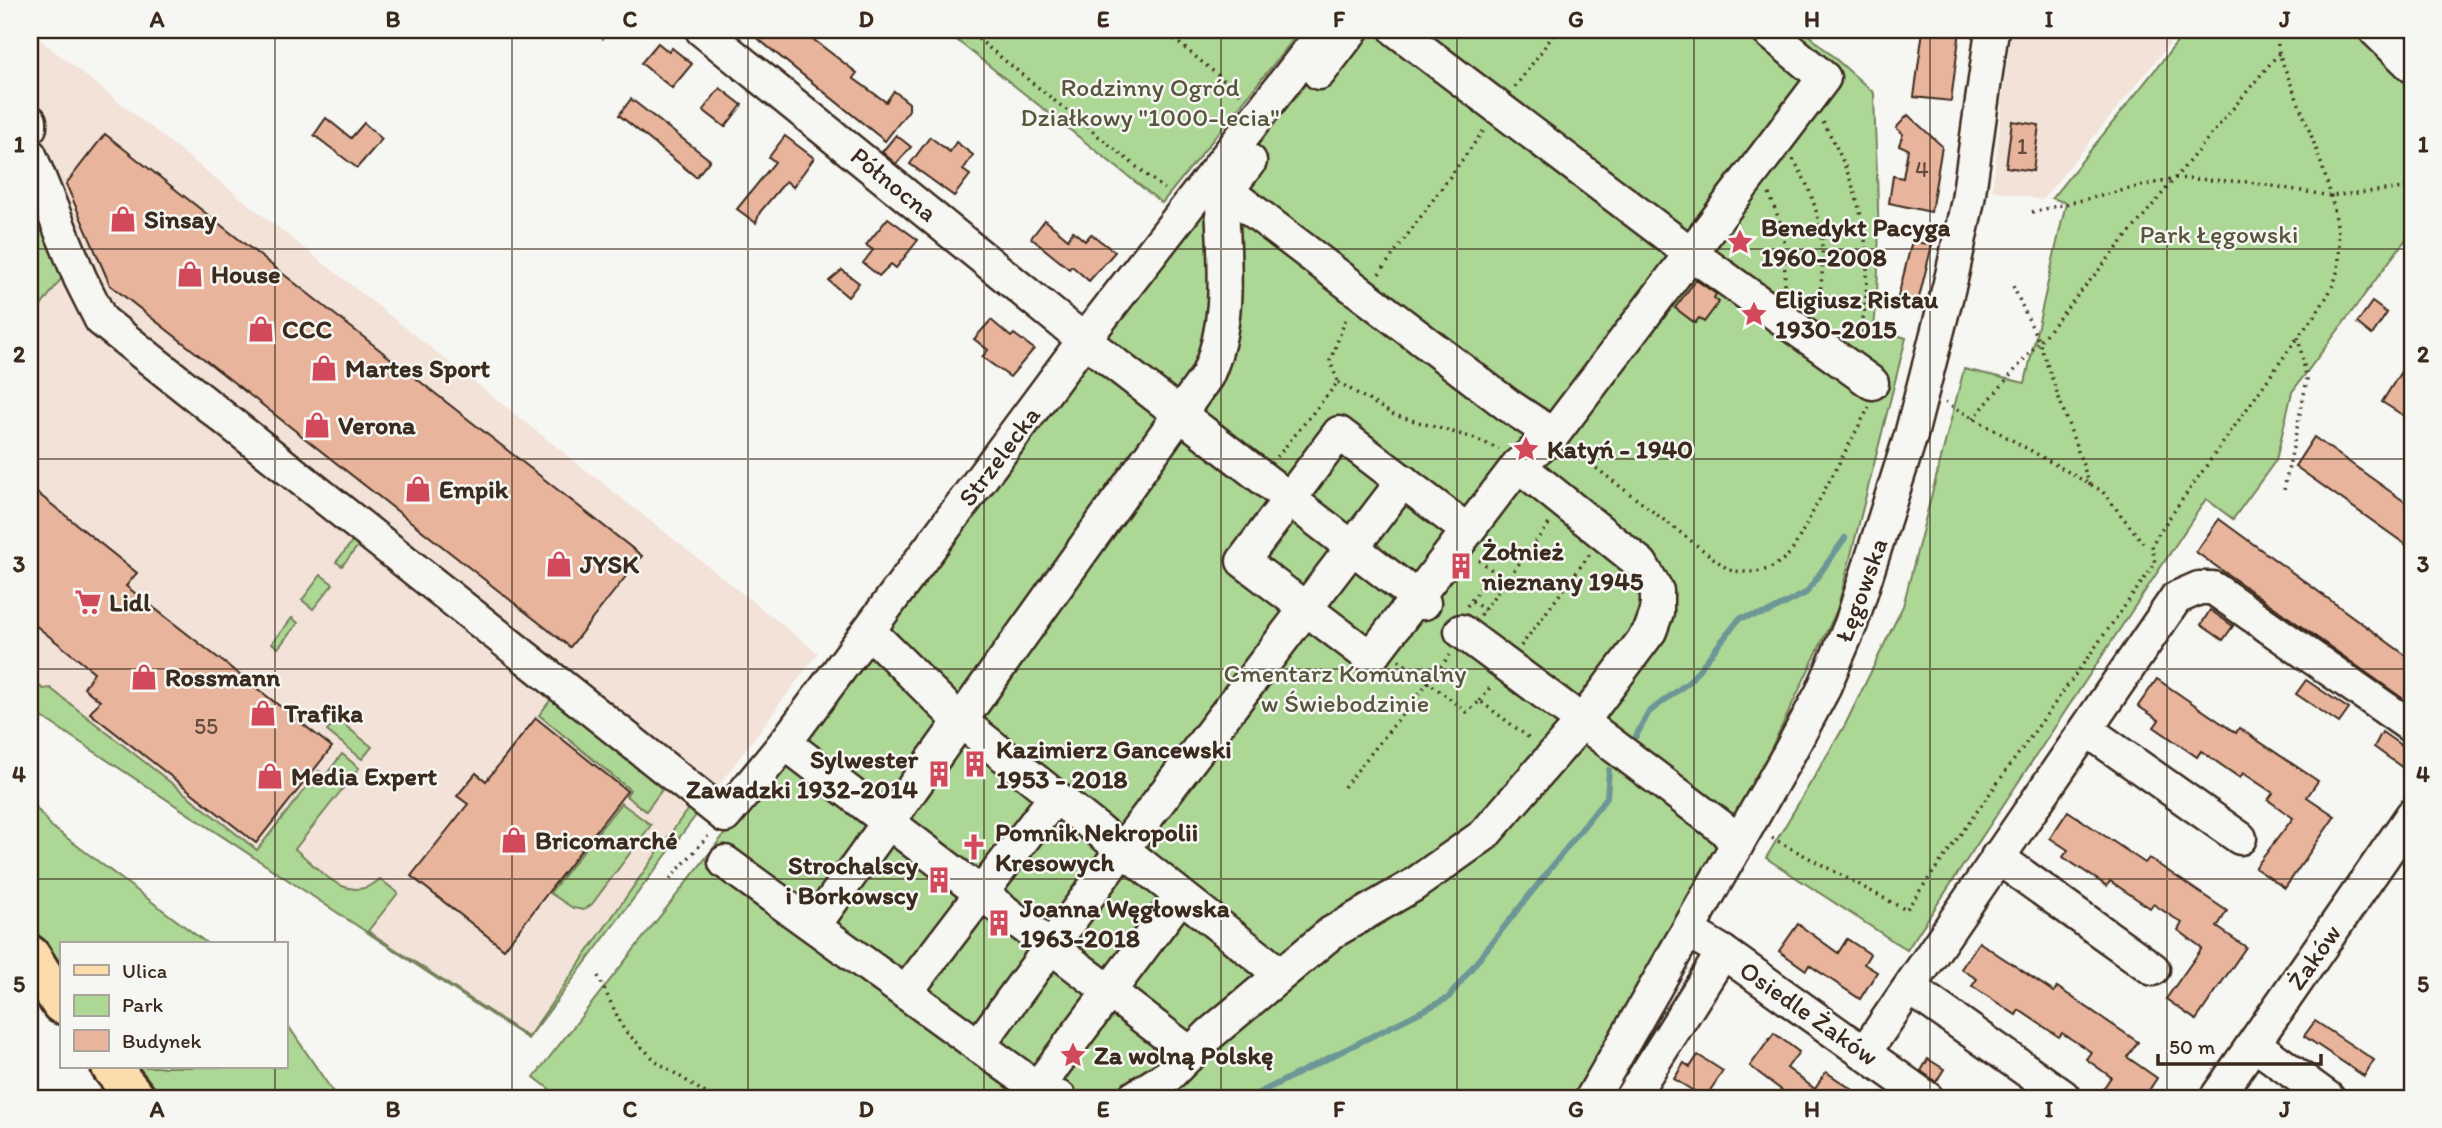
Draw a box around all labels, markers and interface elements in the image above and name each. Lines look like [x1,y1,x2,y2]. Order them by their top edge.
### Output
text: A [149,5,165,33]
text: B [386,5,401,33]
text: C [623,5,638,33]
text: D [858,5,874,33]
text: E [1097,5,1110,33]
text: F [1333,5,1346,33]
text: G [1568,5,1584,33]
text: H [1804,5,1820,33]
text: I [2045,5,2054,33]
text: J [2278,5,2291,33]
park label: Rodzinny Ogród Działkowy "1000-lecia" [1020,71,1280,133]
text: 1 [14,130,25,158]
text: 1 [2418,130,2429,158]
house number: 1 [2017,132,2028,160]
street label: Północna [844,139,944,229]
house number: 4 [1915,155,1929,183]
place label: Sinsay [144,203,217,235]
shop icon: Sinsay [108,204,138,234]
place label: Benedykt Pacyga 1960-2008 [1761,211,1951,273]
park label: Park Łęgowski [2140,218,2298,250]
place icon: Benedykt Pacyga 1960-2008 [1725,227,1755,257]
place label: House [211,258,281,290]
shop icon: House [175,259,205,289]
place label: Eligiusz Ristau 1930-2015 [1775,283,1939,345]
place icon: Eligiusz Ristau 1930-2015 [1739,299,1769,329]
place label: CCC [282,313,332,345]
shop icon: CCC [246,314,276,344]
text: 2 [13,340,26,368]
text: 2 [2417,340,2430,368]
place label: Martes Sport [345,352,490,384]
shop icon: Martes Sport [309,353,339,383]
street label: Strzelecka [951,399,1047,512]
place label: Verona [338,409,416,441]
shop icon: Verona [302,410,332,440]
place label: Katyń - 1940 [1547,433,1693,465]
place icon: Katyń - 1940 [1511,434,1541,464]
place label: Empik [439,473,509,505]
shop icon: Empik [403,474,433,504]
street label: Łęgowska [1827,533,1895,646]
place label: Żołnież nieznany 1945 [1481,535,1644,597]
place label: JYSK [579,548,639,580]
shop icon: JYSK [544,549,574,579]
text: 3 [13,550,26,578]
text: 3 [2417,550,2430,578]
building icon: Żołnież nieznany 1945 [1446,551,1476,581]
place label: Lidl [109,586,151,618]
supermarket icon: Lidl [73,587,103,617]
park label: Cmentarz Komunalny w Świebodzinie [1223,657,1467,719]
place label: Rossmann [165,661,280,693]
shop icon: Rossmann [129,662,159,692]
place label: Trafika [283,697,363,729]
shop icon: Trafika [248,698,278,728]
house number: 55 [194,712,218,740]
place label: Kazimierz Gancewski 1953 - 2018 [996,733,1232,795]
place label: Sylwester Zawadzki 1932-2014 [686,743,919,805]
building icon: Kazimierz Gancewski 1953 - 2018 [960,749,990,779]
building icon: Sylwester Zawadzki 1932-2014 [924,759,954,789]
text: 4 [12,760,26,788]
place label: Media Expert [291,760,437,792]
text: 4 [2416,760,2430,788]
shop icon: Media Expert [255,761,285,791]
place label: Pomnik Nekropolii Kresowych [995,816,1198,878]
place label: Bricomarché [535,824,678,856]
shop icon: Bricomarché [499,825,529,855]
church icon: Pomnik Nekropolii Kresowych [959,832,989,862]
place label: Strochalscy i Borkowscy [785,849,919,911]
building icon: Strochalscy i Borkowscy [924,865,954,895]
place label: Joanna Węgłowska 1963-2018 [1019,892,1230,954]
building icon: Joanna Węgłowska 1963-2018 [984,908,1014,938]
street label: Żaków [2280,918,2348,996]
legend [60,942,287,1068]
street label: Osiedle Żaków [1734,953,1884,1073]
text: Ulica [122,958,167,983]
text: 5 [13,970,25,998]
text: 5 [2417,970,2429,998]
text: Park [122,992,164,1017]
scale bar [2158,1023,2321,1067]
text: Budynek [122,1028,202,1053]
text: 50 m [2169,1034,2216,1059]
place label: Za wolną Polskę [1094,1039,1273,1071]
place icon: Za wolną Polskę [1058,1040,1088,1070]
text: A [149,1095,165,1123]
text: B [386,1095,401,1123]
text: C [623,1095,638,1123]
text: D [858,1095,874,1123]
text: E [1097,1095,1110,1123]
text: F [1333,1095,1346,1123]
text: G [1568,1095,1584,1123]
text: H [1804,1095,1820,1123]
text: I [2045,1095,2054,1123]
text: J [2278,1095,2291,1123]

